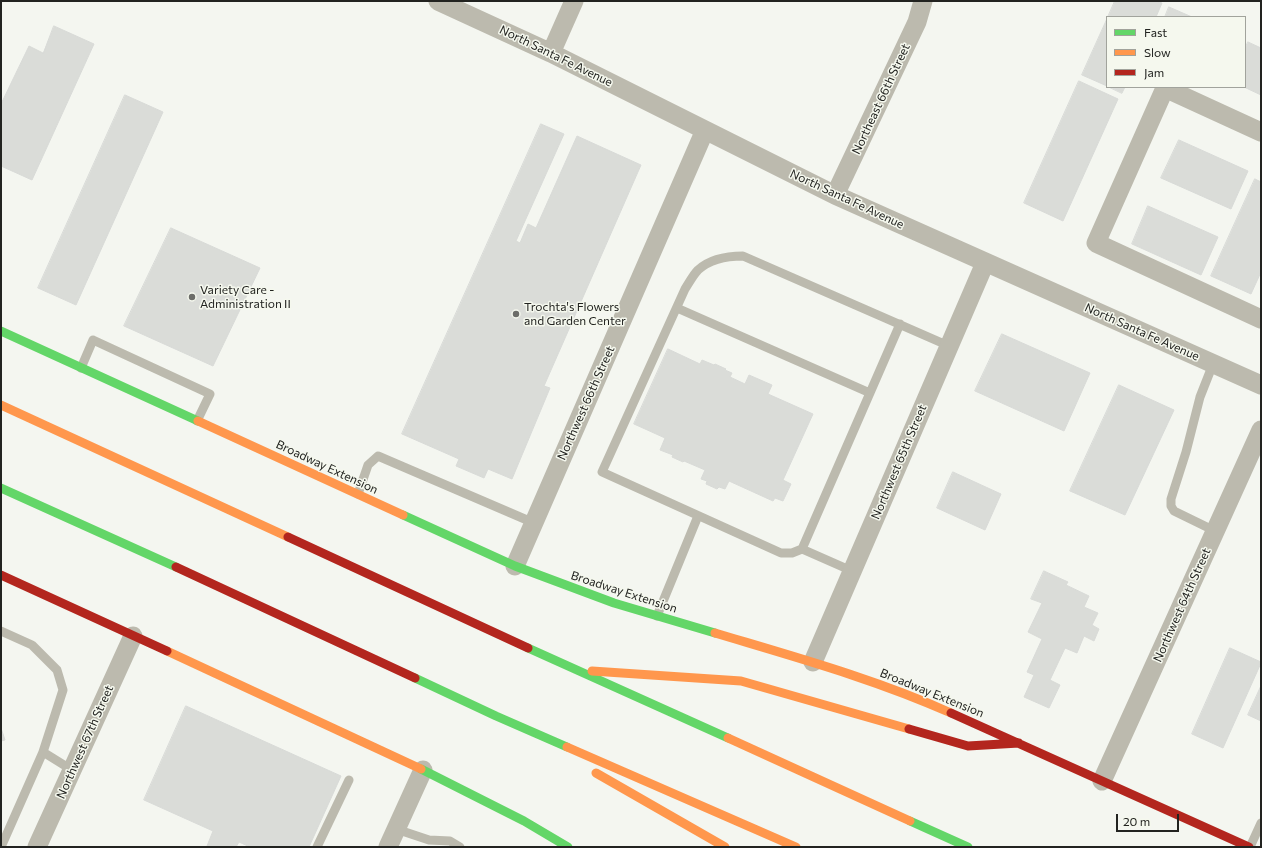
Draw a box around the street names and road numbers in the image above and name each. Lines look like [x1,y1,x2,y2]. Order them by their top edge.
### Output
street label: North Santa Fe Avenue [497,22,615,90]
street label: Northeast 66th Street [849,41,913,157]
street label: North Santa Fe Avenue [788,166,906,232]
street label: North Santa Fe Avenue [1082,300,1202,364]
street label: Northwest 66th Street [554,344,618,462]
street label: Northwest 65th Street [868,402,930,522]
street label: Broadway Extension [274,437,380,497]
street label: Northwest 64th Street [1150,546,1214,664]
street label: Broadway Extension [569,568,679,616]
street label: Broadway Extension [878,666,986,720]
street label: Northwest 67th Street [53,683,117,801]

